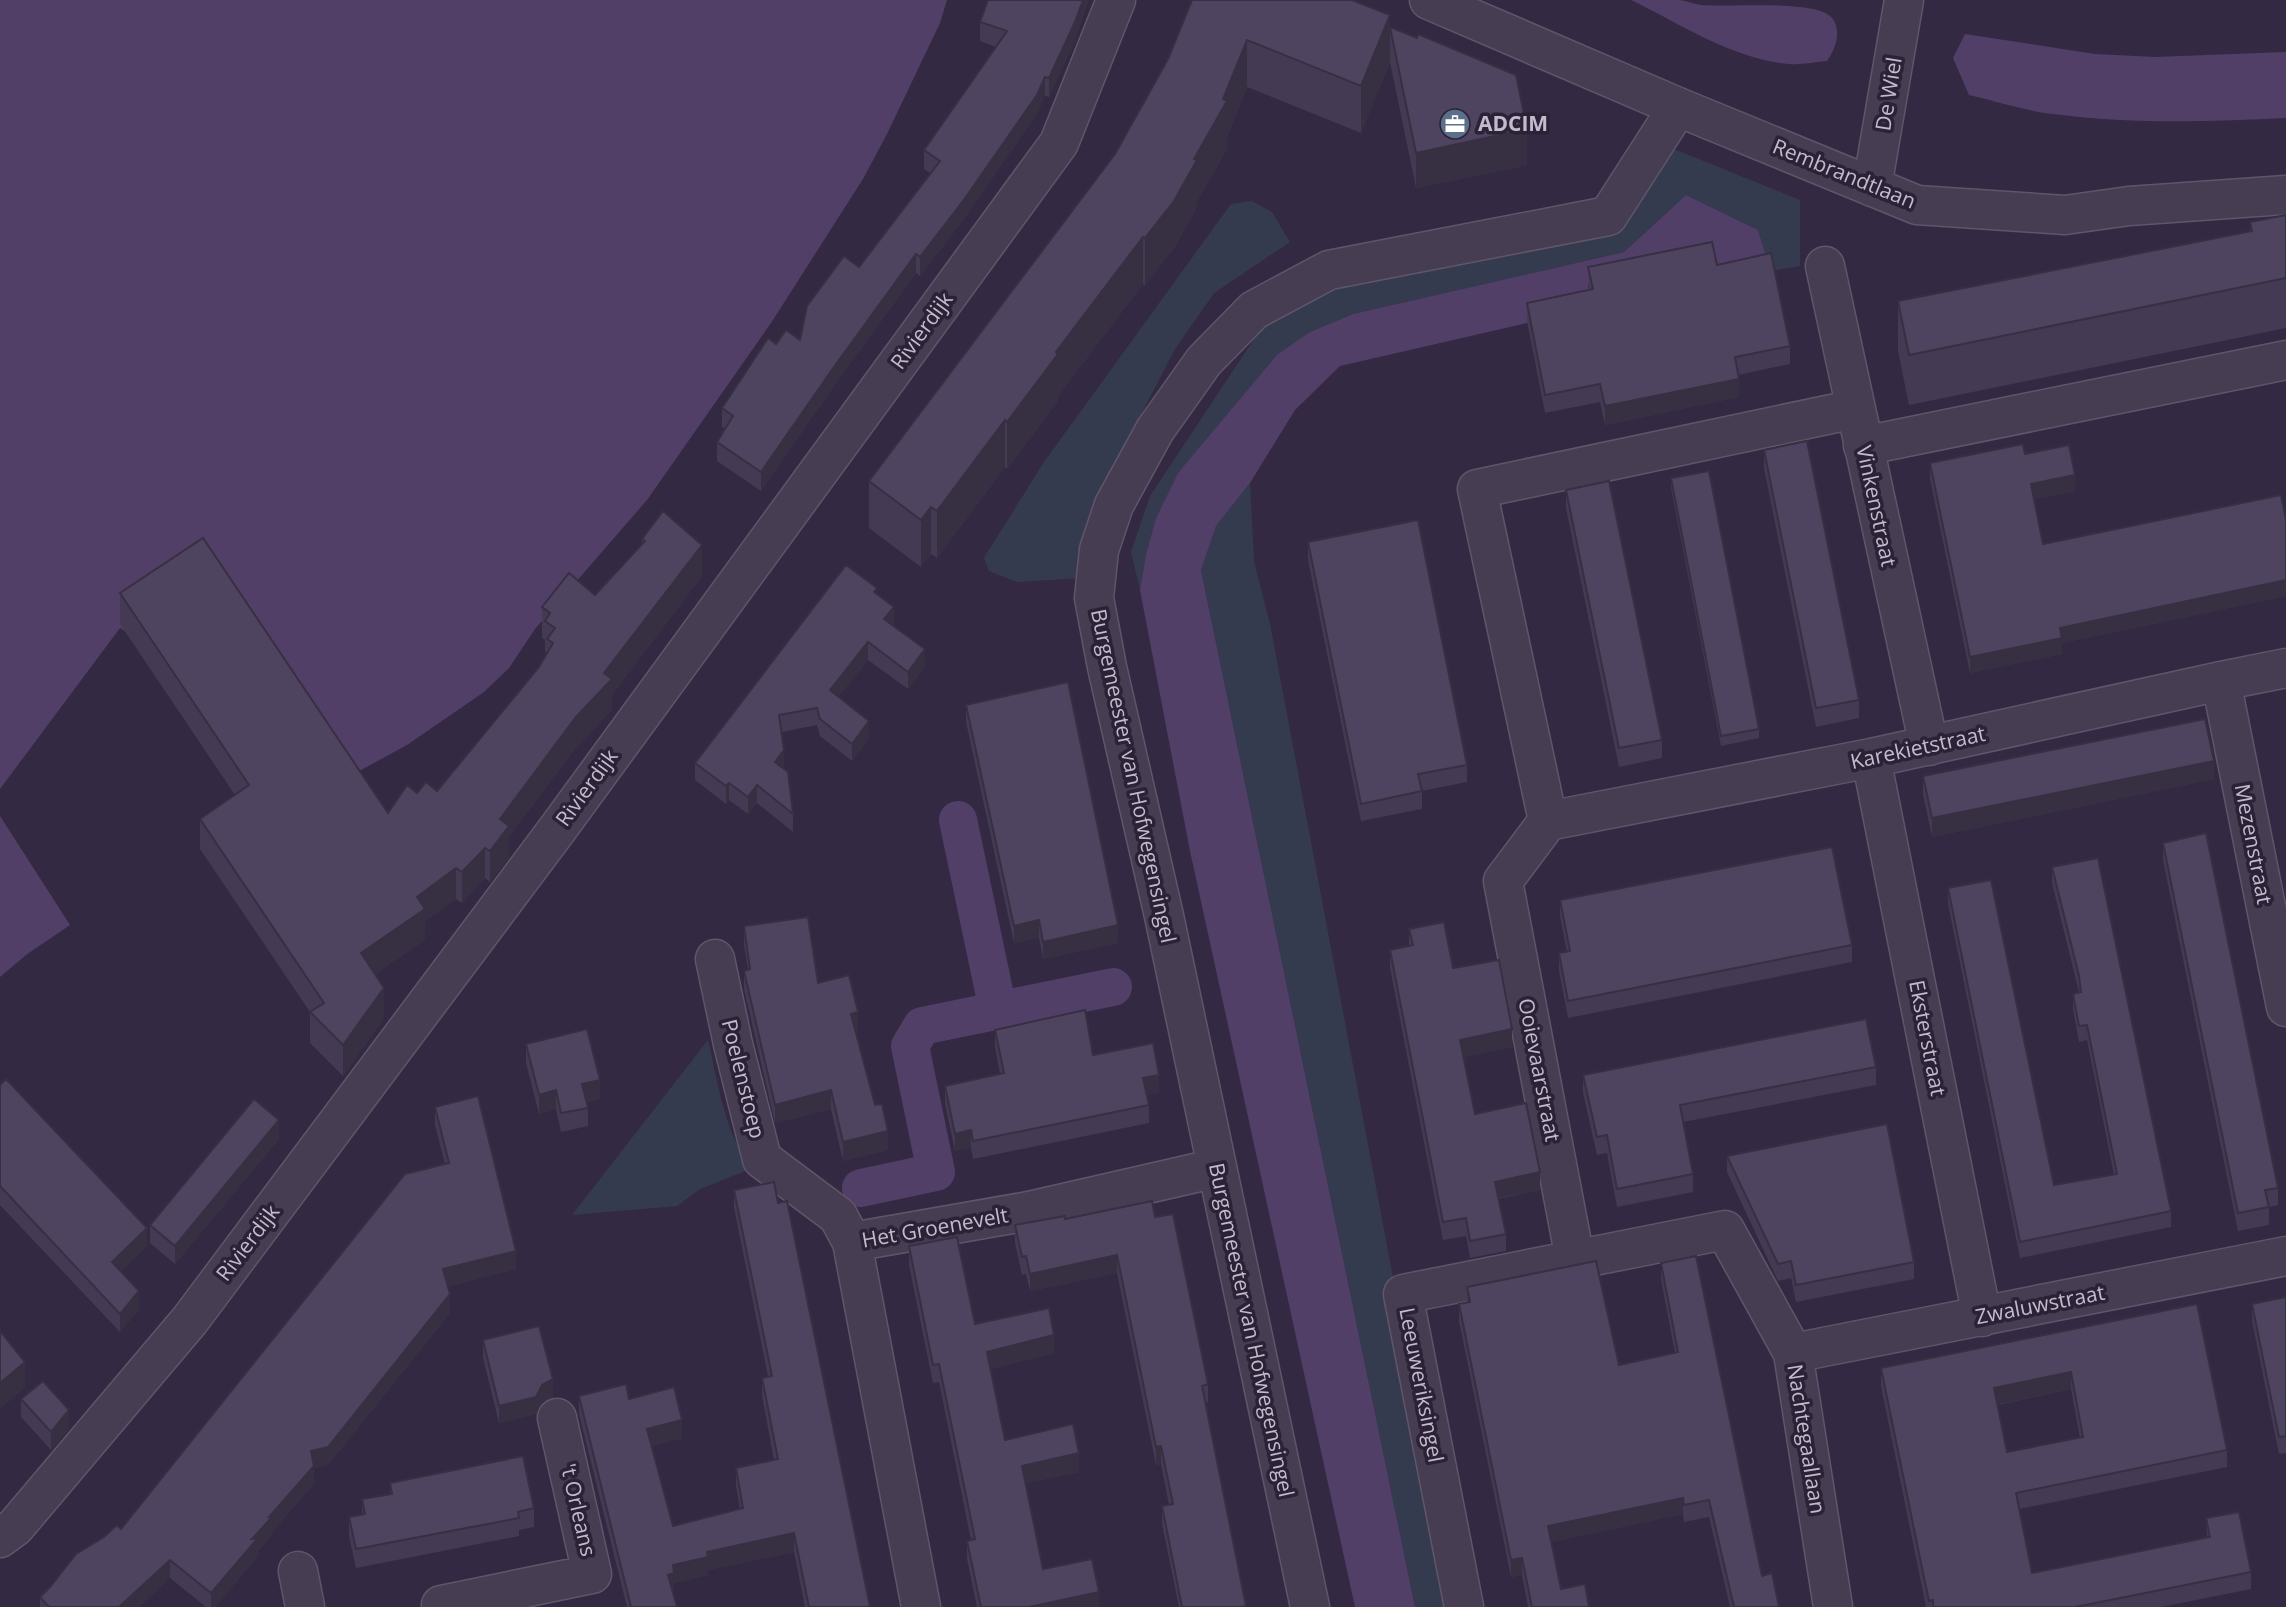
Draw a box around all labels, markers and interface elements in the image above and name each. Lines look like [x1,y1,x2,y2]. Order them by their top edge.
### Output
street label: De Wiel [1868,55,1908,133]
office icon: ADCIM [1438,107,1472,141]
place label: ADCIM [1478,109,1548,137]
street label: Rembrandtlaan [1769,132,1920,215]
street label: Rivierdijk [884,286,959,375]
street label: Vinkenstraat [1850,443,1903,569]
street label: Burgemeester van Hofwegensingel [1085,606,1183,946]
street label: Karekietstraat [1848,719,1988,775]
street label: Rivierdijk [549,743,624,832]
street label: Mezenstraat [2229,781,2279,906]
street label: Eksterstraat [1903,977,1953,1098]
street label: Ooievaarstraat [1512,996,1568,1144]
street label: Poelenstoep [716,1016,772,1141]
street label: Burgemeester van Hofwegensingel [1203,1160,1301,1500]
street label: Rivierdijk [209,1198,285,1286]
street label: Het Groenevelt [859,1200,1010,1254]
street label: Zwaluwstraat [1973,1278,2107,1330]
street label: Leeuweriksingel [1393,1305,1451,1465]
street label: Nachtegaallaan [1781,1362,1833,1516]
street label: 't Orleans [555,1461,603,1559]

